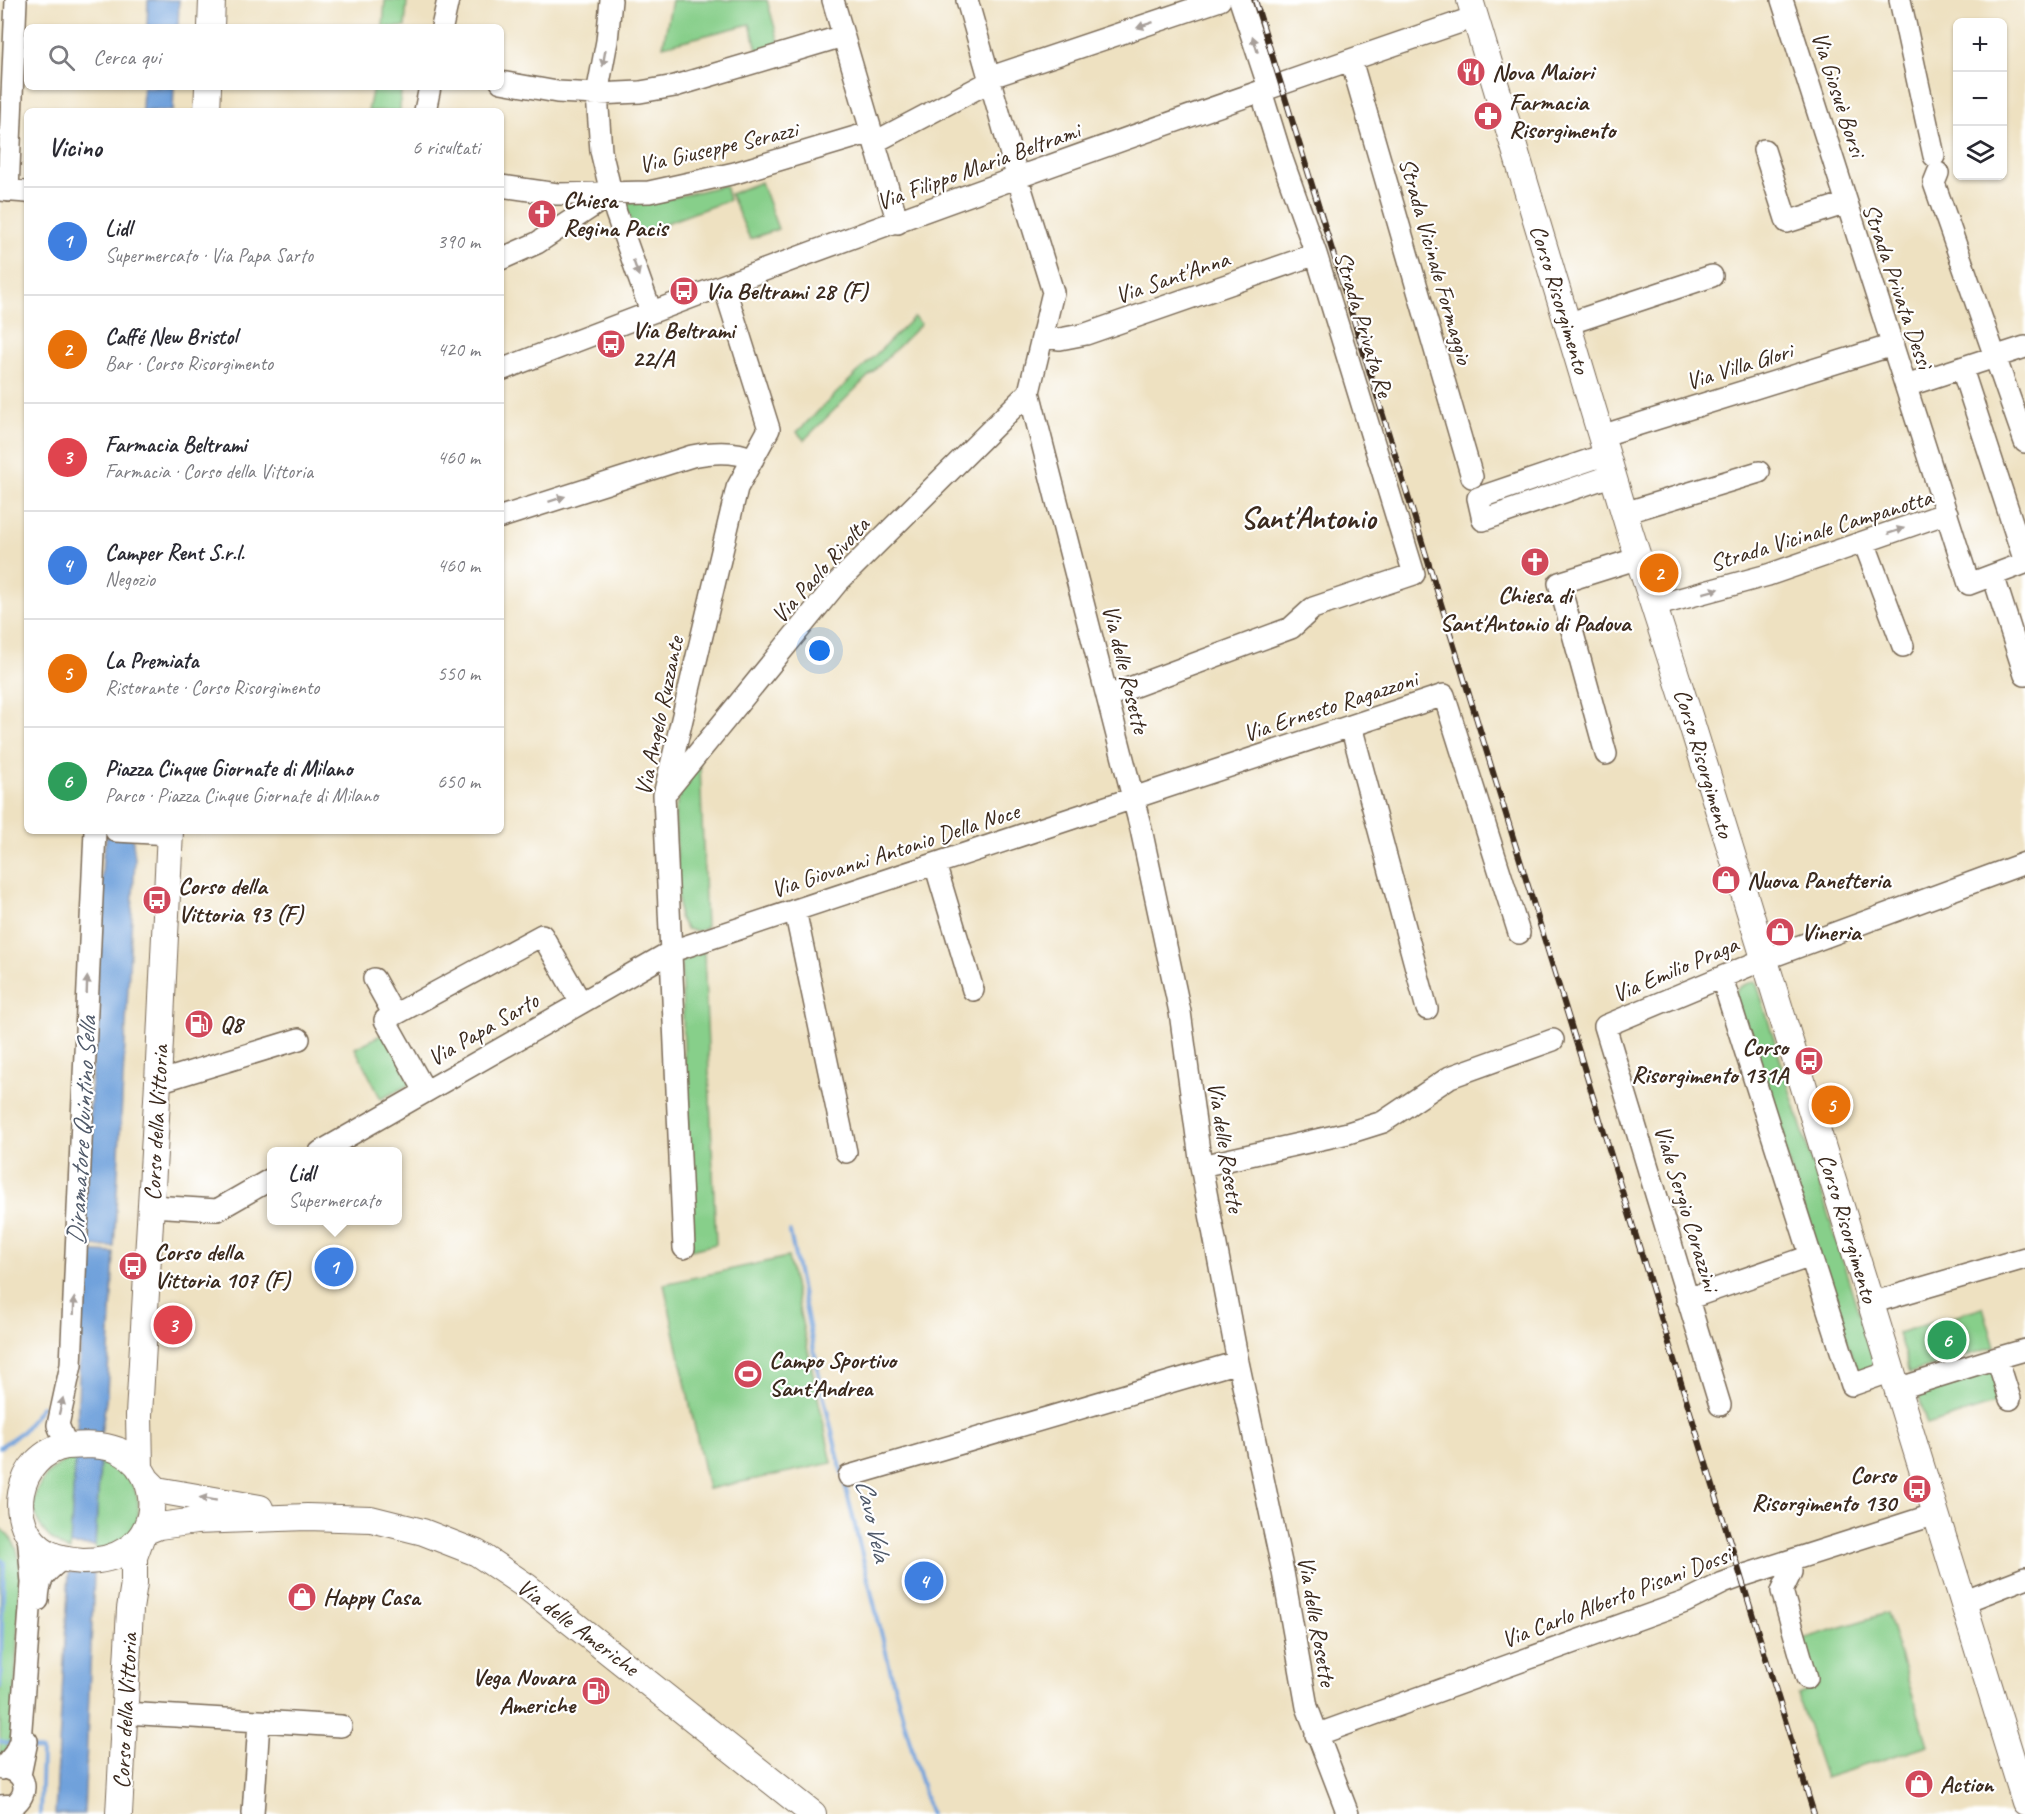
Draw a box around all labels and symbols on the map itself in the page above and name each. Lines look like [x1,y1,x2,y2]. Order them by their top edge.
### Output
one-way arrow [1136,21,1154,31]
street label: Via Giosuè Borsi [1805,28,1874,163]
one-way arrow [1249,35,1259,53]
one-way arrow [599,49,608,68]
restaurant icon: Nova Maiori [1455,56,1487,88]
place label: Nova Maiori [1492,57,1597,87]
place label: Farmacia Risorgimento [1509,87,1618,145]
pharmacy icon: Farmacia Risorgimento [1472,100,1504,132]
street label: Via Giuseppe Serazzi [636,113,804,180]
street label: Via Filippo Maria Beltrami [872,114,1086,217]
street label: Strada Vicinale Formaggio [1392,154,1480,369]
place label: Chiesa Regina Pacis [563,185,670,243]
church icon: Chiesa Regina Pacis [526,198,558,230]
street label: Strada Privata Dessì [1856,199,1941,375]
street label: Corso Risorgimento [1523,221,1597,379]
street label: Via Sant'Anna [1111,243,1234,310]
street label: Strada Privata Re [1328,248,1401,402]
one-way arrow [631,259,641,277]
bus stop icon: Via Beltrami 28 (F) [668,275,700,307]
place label: Via Beltrami 28 (F) [705,276,870,306]
place label: Via Beltrami 22/A [632,315,738,373]
bus stop icon: Via Beltrami 22/A [595,328,627,360]
street label: Via Villa Glori [1682,335,1799,396]
street label: Strada Vicinale Campanotta [1706,481,1937,578]
one-way arrow [548,494,566,503]
district label: Sant'Antonio [1240,499,1378,537]
street label: Via Paolo Rivolta [764,510,877,629]
one-way arrow [1887,525,1905,535]
church icon: Chiesa di Sant'Antonio di Padova [1519,546,1551,578]
pin: 2 [1640,550,1678,596]
place label: Chiesa di Sant'Antonio di Padova [1439,580,1633,638]
one-way arrow [1701,585,1720,595]
street label: Via delle Rosette [1096,602,1157,739]
street label: Via Angelo Ruzzante [628,632,691,798]
your location [805,636,834,665]
street label: Via Ernesto Ragazzoni [1239,663,1423,748]
street label: Corso Risorgimento [1667,685,1741,843]
street label: Via Giovanni Antonio Della Noce [767,795,1025,904]
shop icon: Nuova Panetteria [1710,864,1742,896]
place label: Nuova Panetteria [1747,865,1893,895]
place label: Corso della Vittoria 93 (F) [178,871,305,929]
bus stop icon: Corso della Vittoria 93 (F) [141,884,173,916]
shop icon: Vineria [1764,916,1796,948]
place label: Vineria [1801,917,1863,947]
street label: Via Emilio Praga [1608,928,1744,1009]
one-way arrow [82,976,91,995]
street label: Via Papa Sarto [422,985,545,1073]
fuel station icon: Q8 [183,1008,215,1040]
place label: Q8 [220,1009,246,1039]
water label: Diramatore Quintino Sella [59,1014,104,1246]
place label: Corso Risorgimento 131A [1631,1032,1790,1090]
street label: Corso della Vittoria [137,1043,175,1202]
bus stop icon: Corso Risorgimento 131A [1793,1045,1825,1077]
street label: Via delle Rosette [1201,1080,1251,1216]
pin: 5 [1812,1082,1850,1128]
street label: Viale Sergio Corazzini [1648,1121,1727,1297]
street label: Corso Risorgimento [1811,1150,1885,1308]
place label: Corso della Vittoria 107 (F) [154,1237,292,1295]
pin: 1 [314,1244,354,1290]
bus stop icon: Corso della Vittoria 107 (F) [117,1250,149,1282]
one-way arrow [69,1297,78,1316]
pin: 3 [154,1302,192,1348]
pin: 6 [1928,1318,1966,1362]
place label: Campo Sportivo Sant'Andrea [769,1345,898,1403]
sports icon: Campo Sportivo Sant'Andrea [732,1358,764,1390]
one-way arrow [57,1397,67,1415]
place label: Corso Risorgimento 130 [1752,1460,1898,1518]
bus stop icon: Corso Risorgimento 130 [1901,1473,1933,1505]
water label: Cavo Vela [848,1476,900,1567]
one-way arrow [199,1494,218,1503]
street label: Via Carlo Alberto Pisani Dossi [1497,1538,1737,1655]
street label: Via delle Rosette [1291,1554,1344,1690]
pin: 4 [904,1558,944,1604]
street label: Via delle Americhe [511,1571,647,1684]
shop icon: Happy Casa [286,1581,318,1613]
place label: Happy Casa [323,1582,422,1612]
street label: Corso della Vittoria [106,1631,144,1790]
place label: Vega Novara Americhe [472,1662,577,1720]
fuel station icon: Vega Novara Americhe [580,1675,612,1707]
shop icon: Action [1903,1768,1935,1800]
place label: Action [1940,1769,1995,1799]

